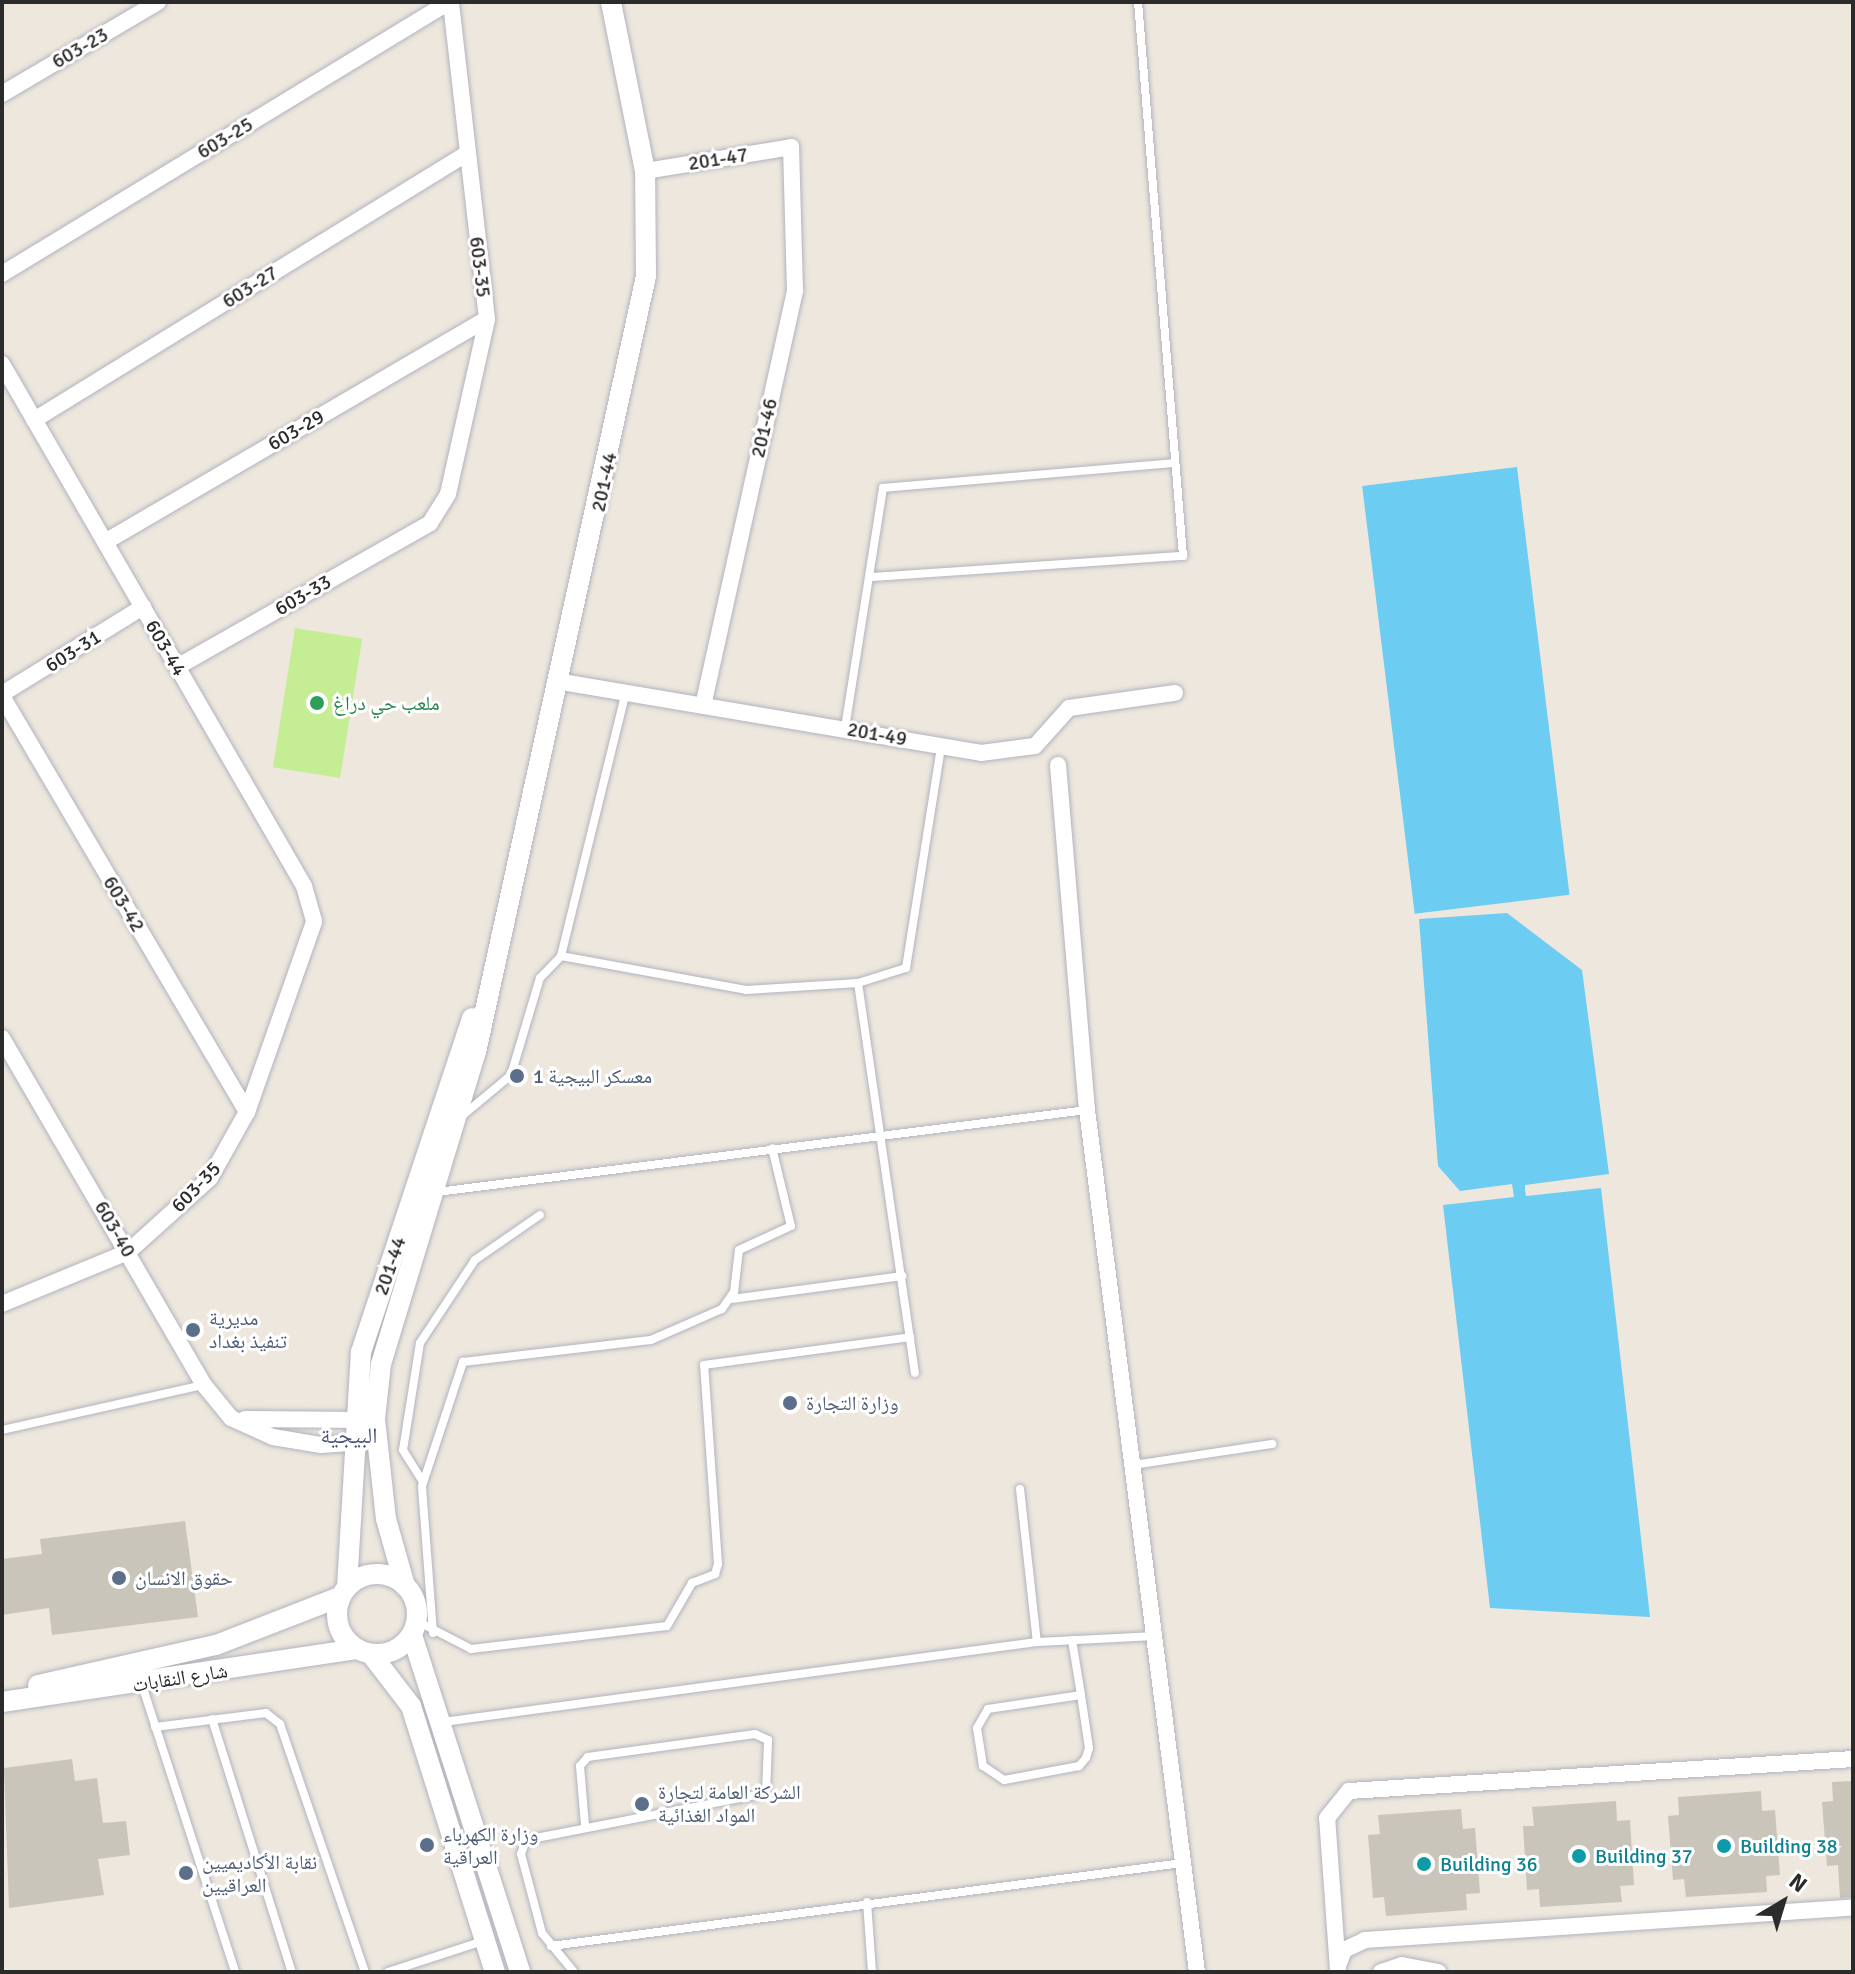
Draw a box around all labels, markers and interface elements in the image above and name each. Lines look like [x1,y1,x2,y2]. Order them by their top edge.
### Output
street label: 603-23 [48,22,112,74]
street label: 603-25 [193,112,257,164]
street label: 201-47 [686,142,750,176]
street label: 603-35 [464,235,496,299]
street label: 603-27 [218,261,282,313]
street label: 201-46 [746,396,782,460]
street label: 603-29 [264,404,328,456]
street label: 201-44 [586,450,622,514]
street label: 603-33 [271,569,335,621]
street label: 603-44 [140,616,192,680]
street label: 603-31 [41,625,105,677]
place label: ملعب حي دراغ [333,691,440,715]
marker: ملعب حي دراغ [308,694,326,712]
street label: 201-49 [845,717,909,751]
street label: 603-42 [98,872,150,936]
place label: معسكر البيجية 1 [533,1064,652,1088]
marker: معسكر البيجية 1 [508,1067,526,1085]
street label: 603-35 [166,1157,226,1217]
street label: 603-40 [89,1197,141,1261]
street label: 201-44 [369,1234,411,1298]
place label: مديرية تنفيذ بغداد [209,1306,287,1353]
marker: مديرية تنفيذ بغداد [184,1321,202,1339]
place label: وزارة التجارة [806,1391,899,1415]
marker: وزارة التجارة [781,1394,799,1412]
district label: البيجية [321,1423,377,1449]
place label: حقوق الانسان [135,1566,233,1590]
marker: حقوق الانسان [110,1569,128,1587]
street label: شارع النقابات [131,1659,229,1697]
place label: الشركة العامة لتجارة المواد الغذائية [658,1780,801,1827]
marker: الشركة العامة لتجارة المواد الغذائية [633,1795,651,1813]
place label: وزارة الكهرباء العراقية [443,1822,538,1869]
place label: Building 38 [1740,1834,1838,1858]
marker: وزارة الكهرباء العراقية [418,1836,436,1854]
marker: Building 38 [1715,1837,1733,1855]
place label: Building 37 [1595,1844,1693,1868]
marker: Building 37 [1570,1847,1588,1865]
place label: نقابة الأكاديميين العراقيين [202,1850,317,1897]
place label: Building 36 [1440,1852,1538,1876]
marker: Building 36 [1415,1855,1433,1873]
north arrow [1743,1862,1823,1942]
marker: نقابة الأكاديميين العراقيين [177,1864,195,1882]
text: N [1784,1867,1812,1898]

